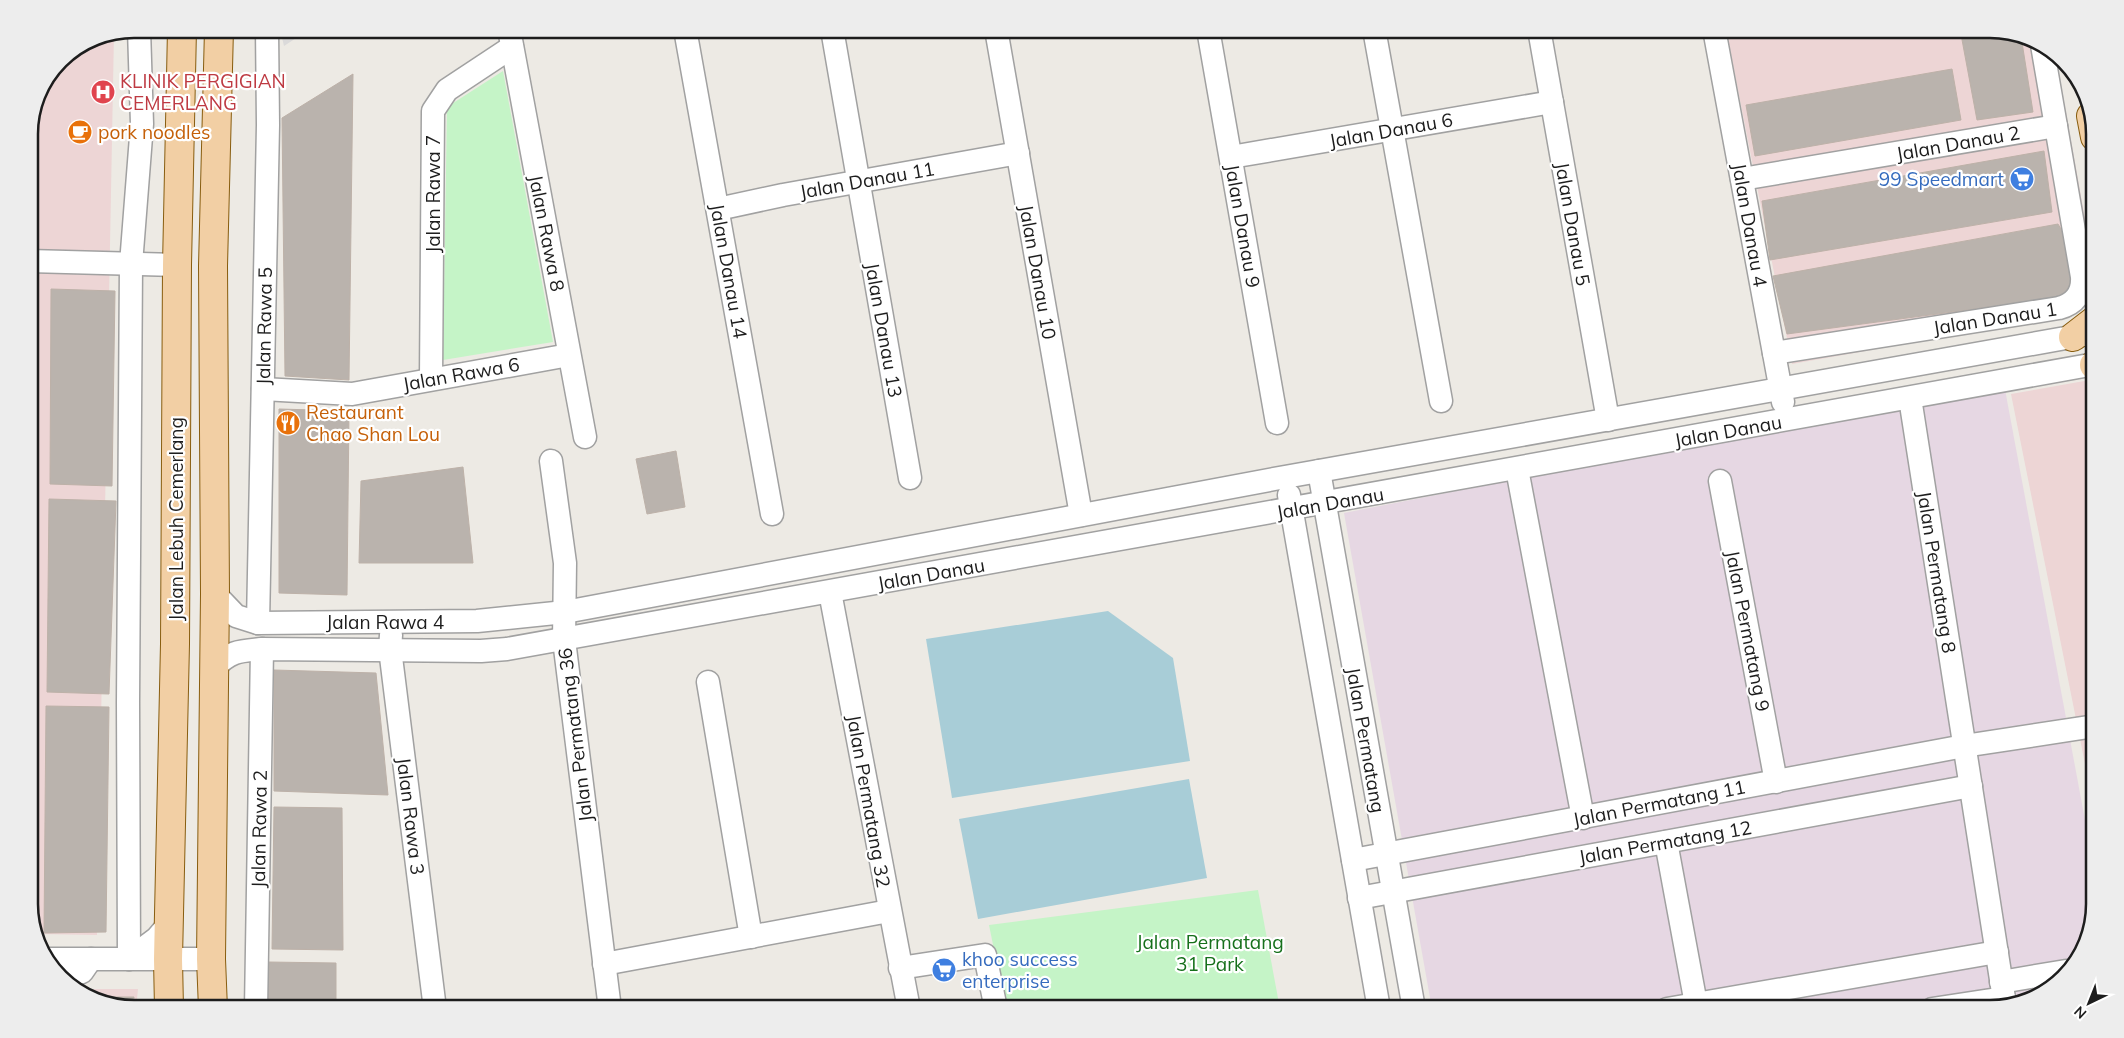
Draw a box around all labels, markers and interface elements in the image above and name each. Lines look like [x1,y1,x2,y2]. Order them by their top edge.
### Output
place label: KLINIK PERGIGIAN CEMERLANG [120,69,286,115]
hospital icon: KLINIK PERGIGIAN CEMERLANG [90,79,116,105]
street label: Jalan Danau 6 [1327,107,1455,153]
cafe icon: pork noodles [67,119,93,145]
place label: pork noodles [98,120,210,144]
street label: Jalan Danau 2 [1894,120,2022,166]
street label: Jalan Rawa 7 [421,135,445,253]
street label: Jalan Danau 11 [798,156,936,204]
street label: Jalan Danau 5 [1550,160,1596,288]
street label: Jalan Danau 4 [1727,161,1773,289]
street label: Jalan Danau 9 [1220,162,1266,290]
supermarket icon: 99 Speedmart [2009,166,2035,192]
place label: 99 Speedmart [1879,167,2004,191]
street label: Jalan Rawa 8 [524,173,570,293]
street label: Jalan Danau 14 [705,202,753,340]
street label: Jalan Danau 10 [1014,203,1062,341]
street label: Jalan Danau 13 [860,261,908,399]
street label: Jalan Rawa 5 [251,267,277,385]
street label: Jalan Danau 1 [1931,296,2059,340]
street label: Jalan Rawa 6 [401,352,521,396]
place label: Restaurant Chao Shan Lou [306,400,440,446]
restaurant icon: Restaurant Chao Shan Lou [275,410,301,436]
street label: Jalan Danau [1672,410,1784,452]
street label: Jalan Lebuh Cemerlang [164,417,188,621]
street label: Jalan Danau [1274,482,1386,524]
street label: Jalan Permatang 8 [1912,489,1962,655]
street label: Jalan Permatang 9 [1721,548,1775,714]
street label: Jalan Danau [875,553,987,595]
street label: Jalan Rawa 4 [326,610,444,634]
street label: Jalan Permatang 36 [552,647,598,823]
street label: Jalan Permatang [1341,665,1391,815]
street label: Jalan Permatang 32 [842,713,896,889]
street label: Jalan Rawa 3 [392,756,430,876]
street label: Jalan Rawa 2 [246,770,272,888]
street label: Jalan Permatang 11 [1571,774,1747,832]
street label: Jalan Permatang 12 [1577,815,1753,869]
park label: Jalan Permatang 31 Park [1136,930,1284,976]
place label: khoo success enterprise [962,947,1078,993]
supermarket icon: khoo success enterprise [931,957,957,983]
north arrow [2064,978,2114,1028]
text: N [2070,1002,2090,1023]

